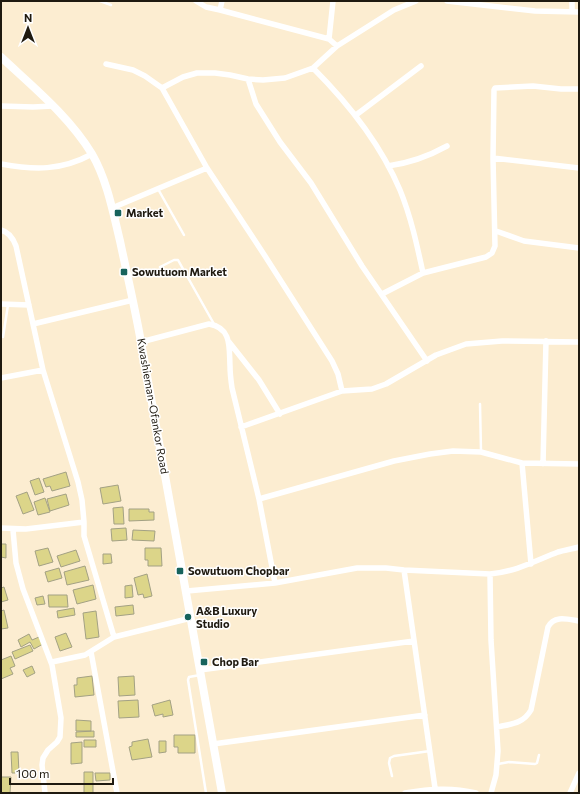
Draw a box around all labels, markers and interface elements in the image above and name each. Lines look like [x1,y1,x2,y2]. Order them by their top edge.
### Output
north arrow [8,8,48,48]
text: N [24,11,32,24]
place label: Market [126,206,164,219]
marker: Market [113,208,123,218]
place label: Sowutuom Market [132,265,227,278]
marker: Sowutuom Market [119,267,129,277]
street label: Kwashieman-Ofankor Road [135,337,172,475]
place label: Sowutuom Chopbar [188,564,290,577]
marker: Sowutuom Chopbar [175,566,185,576]
place label: A&B Luxury Studio [196,604,257,630]
marker: A&B Luxury Studio [183,612,193,622]
place label: Chop Bar [212,655,259,668]
marker: Chop Bar [199,657,209,667]
scale bar [10,760,113,786]
text: 100 m [16,766,50,780]

